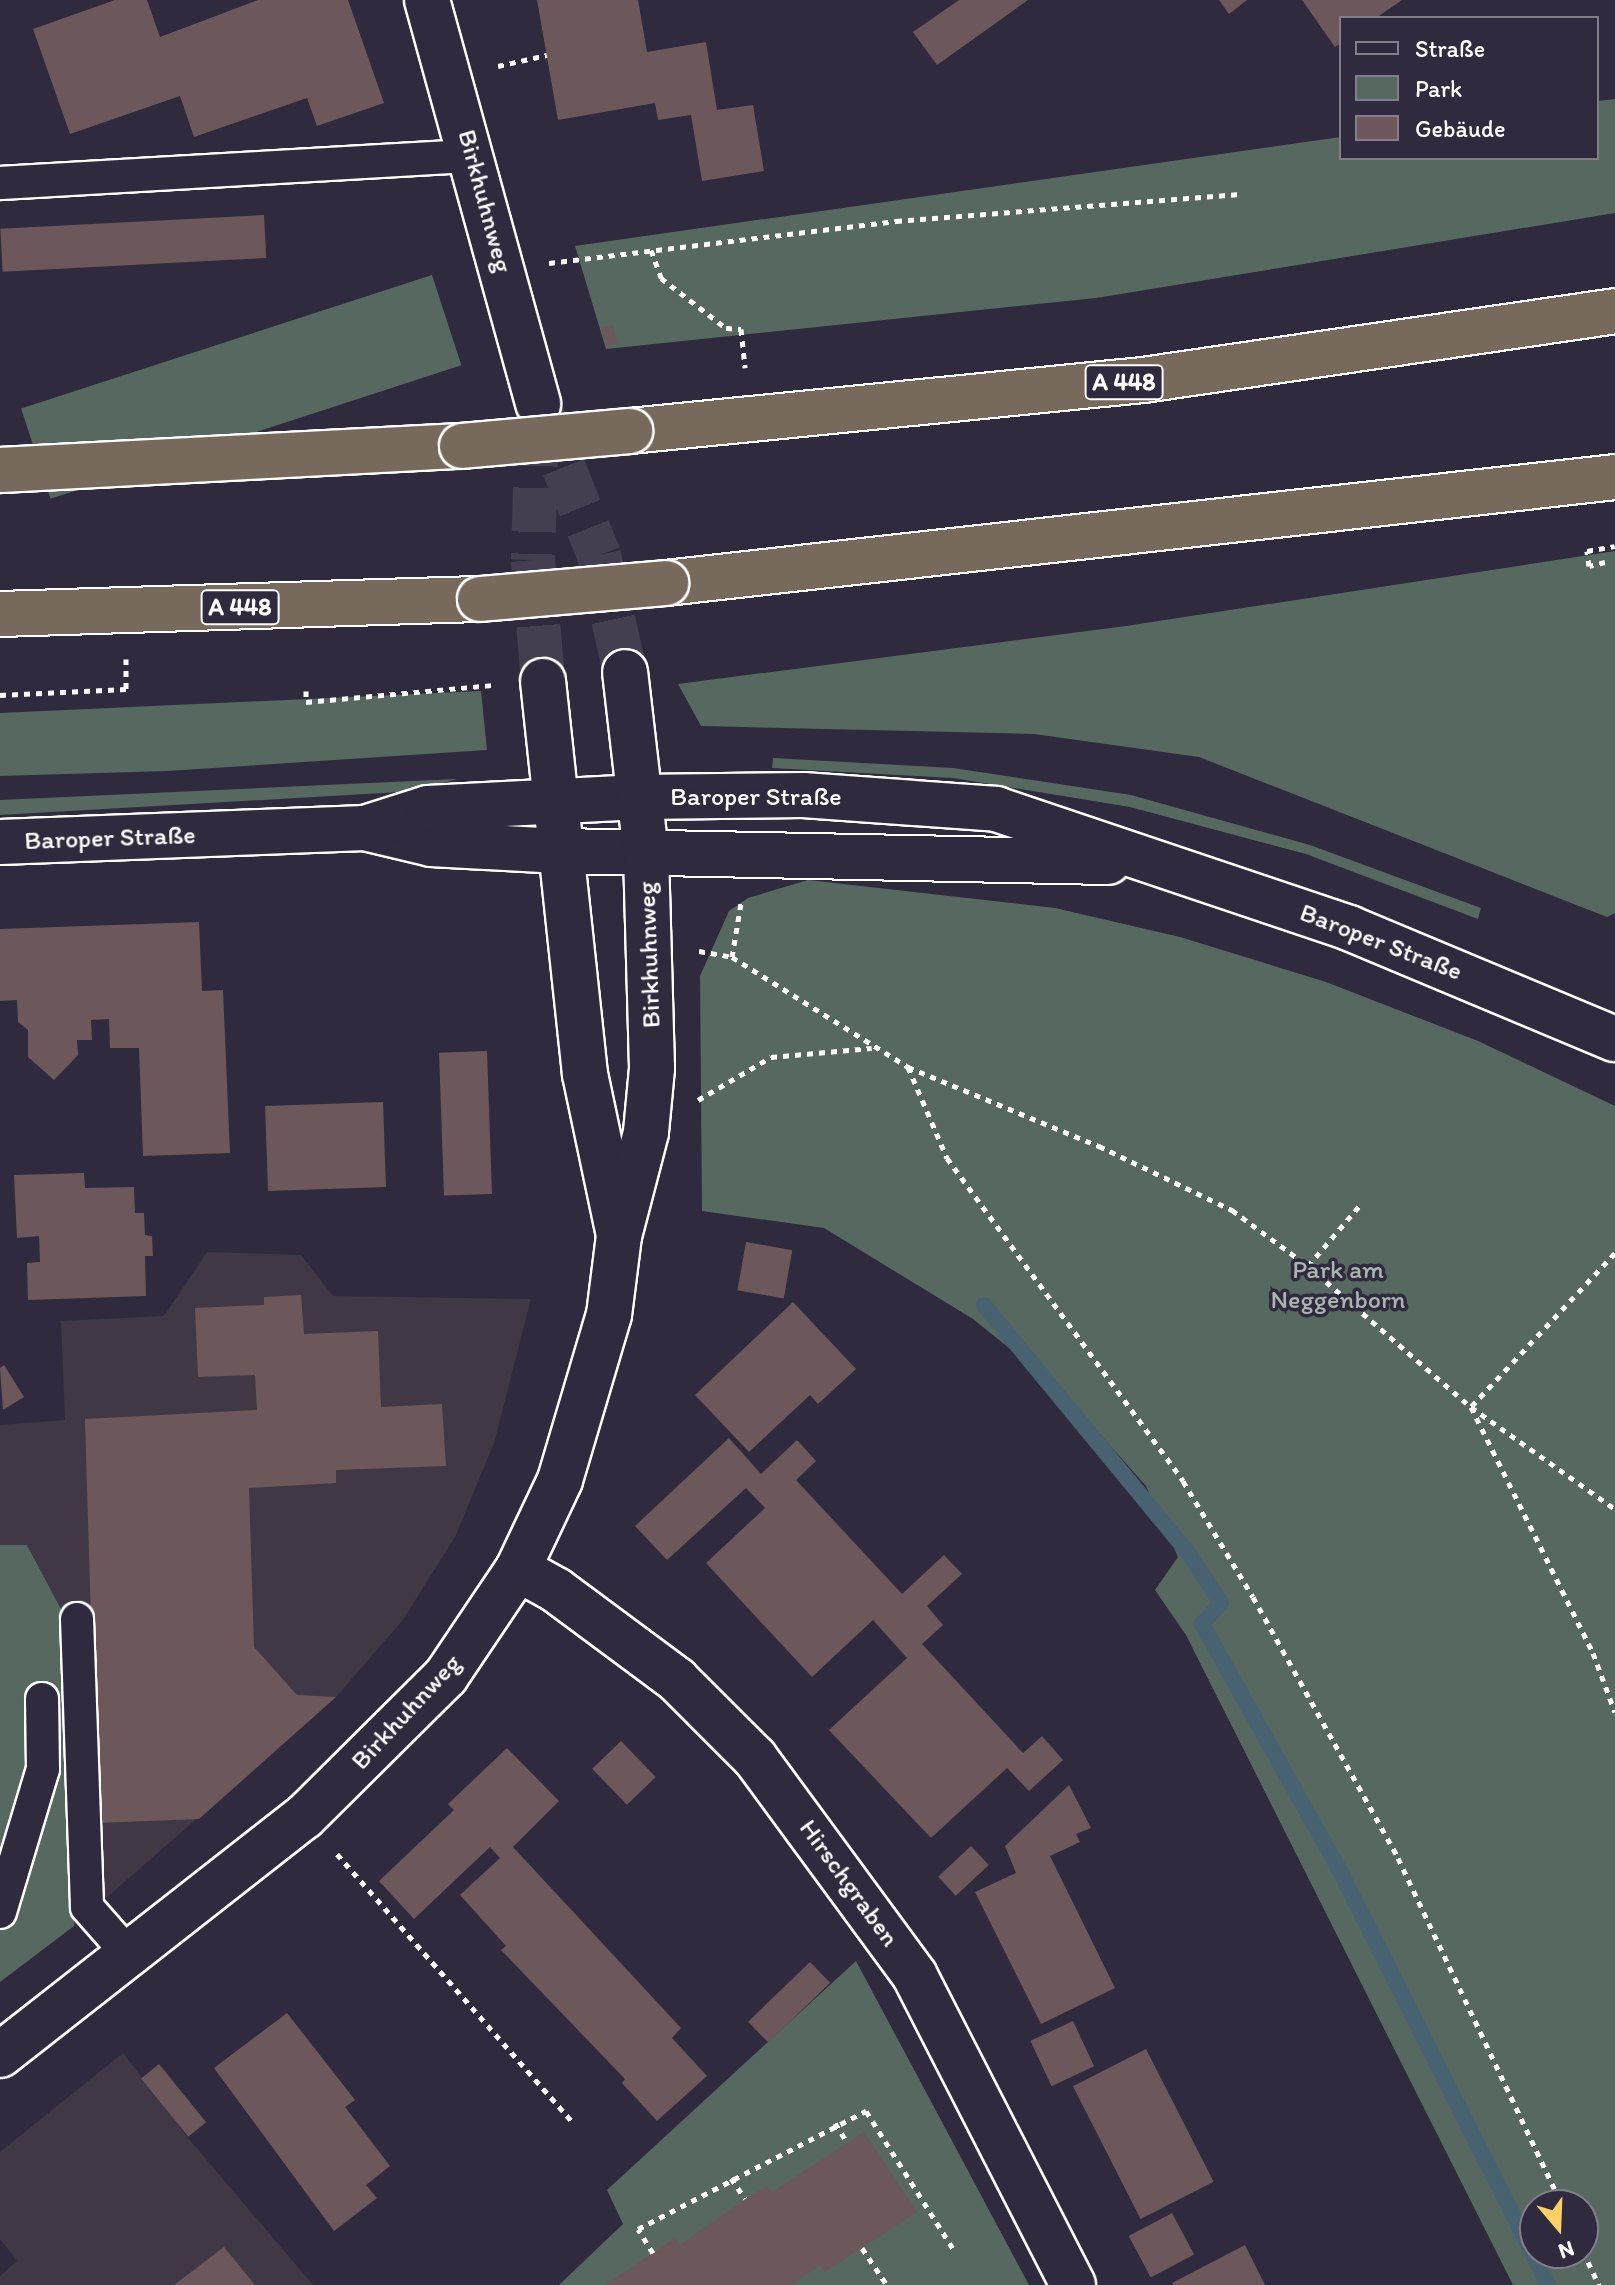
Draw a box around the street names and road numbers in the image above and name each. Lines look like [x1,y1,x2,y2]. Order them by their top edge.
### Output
street label: Birkhuhnweg [451,126,519,276]
road number: A 448 [1084,362,1164,402]
road number: A 448 [200,587,280,627]
street label: Baroper Straße [670,781,842,813]
street label: Baroper Straße [24,819,196,857]
street label: Birkhuhnweg [631,881,667,1029]
street label: Baroper Straße [1295,897,1467,987]
street label: Birkhuhnweg [345,1648,467,1776]
street label: Hirschgraben [792,1813,906,1953]

